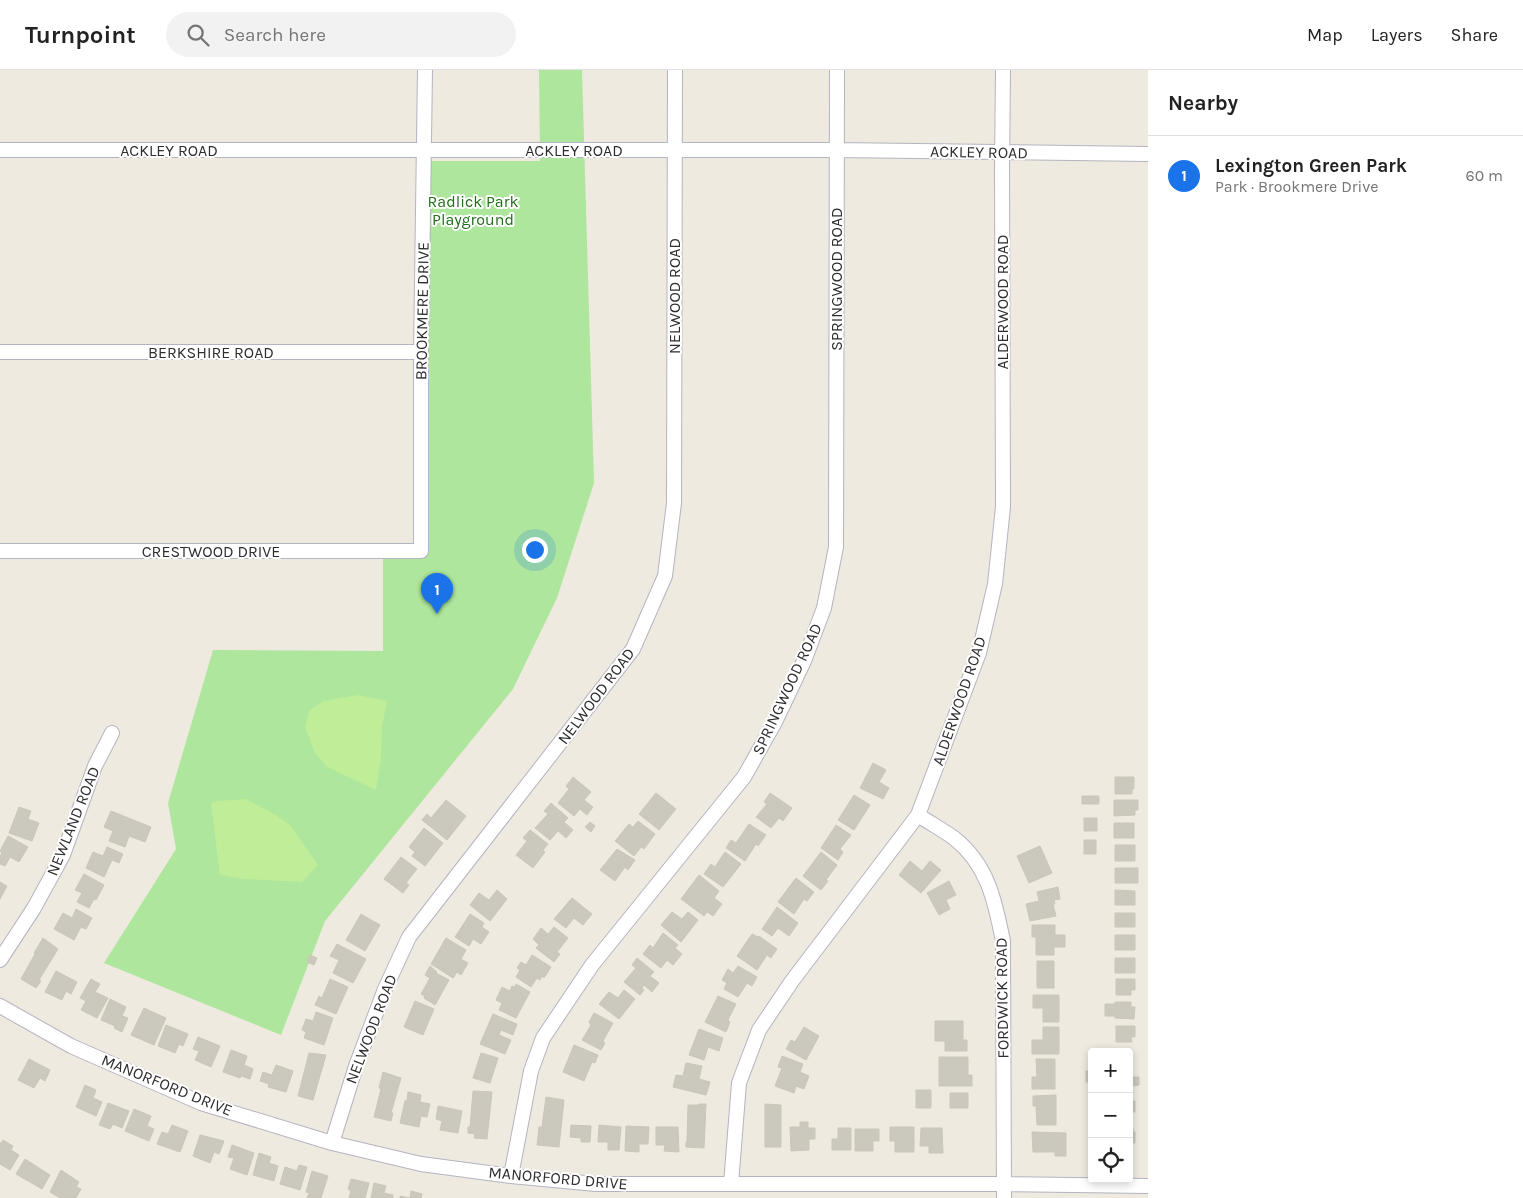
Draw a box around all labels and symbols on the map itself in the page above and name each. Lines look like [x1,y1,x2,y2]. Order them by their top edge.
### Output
street label: ACKLEY ROAD [120,141,218,160]
street label: ACKLEY ROAD [525,141,623,160]
street label: ACKLEY ROAD [930,142,1028,162]
park label: Radlick Park Playground [428,192,518,229]
street label: SPRINGWOOD ROAD [827,207,846,351]
street label: ALDERWOOD ROAD [993,234,1012,370]
street label: NELWOOD ROAD [665,238,684,354]
street label: BROOKMERE DRIVE [411,242,433,380]
street label: BERKSHIRE ROAD [148,343,274,362]
your location [522,537,548,563]
street label: CRESTWOOD DRIVE [142,542,280,561]
pin: 1 [421,573,453,614]
street label: SPRINGWOOD ROAD [748,620,826,758]
street label: ALDERWOOD ROAD [928,634,990,768]
street label: NELWOOD ROAD [554,644,638,748]
street label: NEWLAND ROAD [42,764,104,878]
street label: FORDWICK ROAD [991,937,1013,1059]
street label: NELWOOD ROAD [341,971,401,1087]
street label: MANORFORD DRIVE [99,1050,235,1120]
street label: MANORFORD DRIVE [488,1162,628,1194]

